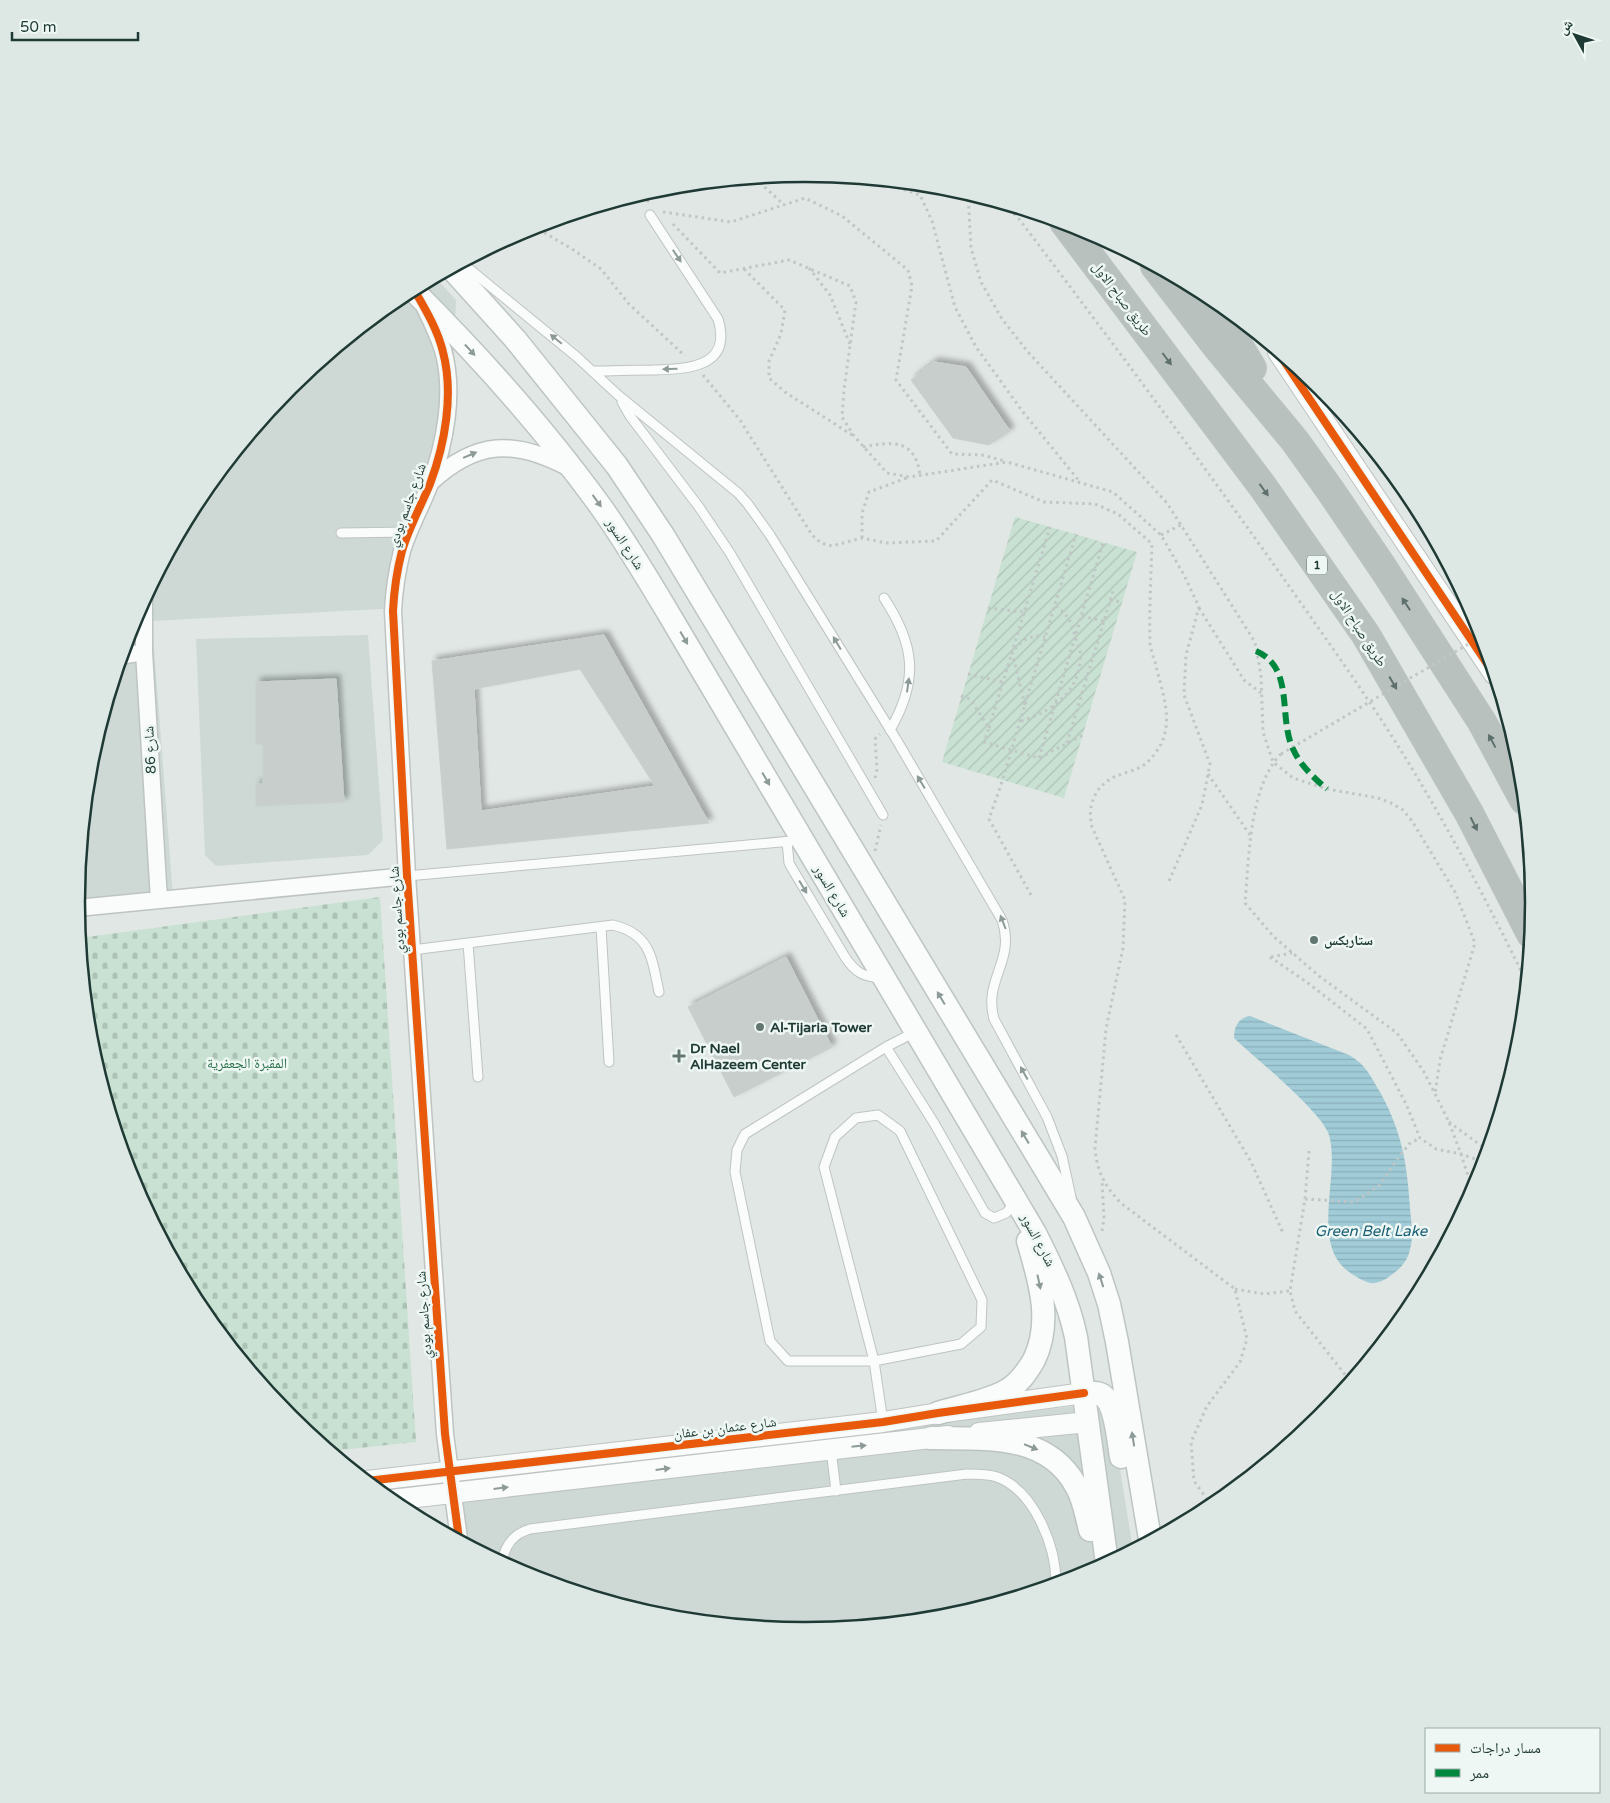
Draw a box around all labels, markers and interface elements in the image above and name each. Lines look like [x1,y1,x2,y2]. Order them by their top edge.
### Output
scale bar [12,10,139,42]
north arrow [1550,10,1600,60]
text: ش [1554,16,1577,38]
text: 50 m [20,18,57,36]
one-way arrow [672,249,681,262]
street label: طريق صباح الاول [1088,258,1156,340]
one-way arrow [551,333,563,345]
one-way arrow [464,344,476,356]
one-way arrow [1162,352,1172,366]
one-way arrow [661,365,677,373]
one-way arrow [463,451,477,459]
street label: شارع جاسم بودي [384,461,432,550]
one-way arrow [1259,483,1269,496]
one-way arrow [591,494,602,507]
street label: شارع السور [601,514,648,573]
road number: 1 [1307,556,1327,574]
street label: طريق صباح الاول [1327,586,1390,670]
one-way arrow [1401,597,1411,611]
one-way arrow [679,632,688,645]
one-way arrow [832,636,841,649]
one-way arrow [1389,676,1398,689]
one-way arrow [904,677,912,693]
street label: شارع 86 [140,726,161,774]
one-way arrow [1488,734,1496,749]
one-way arrow [761,772,770,785]
one-way arrow [917,774,925,789]
one-way arrow [1470,816,1478,831]
street label: شارع السور [808,861,854,921]
street label: شارع جاسم بودي [385,865,411,954]
one-way arrow [798,880,807,893]
one-way arrow [998,915,1006,929]
place label: ستاربكس [1324,932,1373,949]
marker: ستاربكس [1308,934,1320,946]
one-way arrow [937,992,946,1005]
place label: Al-Tijaria Tower [770,1019,872,1036]
marker: Al-Tijaria Tower [754,1021,766,1033]
place label: Dr Nael AlHazeem Center [690,1040,806,1073]
marker: Dr Nael AlHazeem Center [672,1049,686,1063]
park label: المقبرة الجعفرية [207,1055,287,1072]
one-way arrow [1019,1067,1028,1080]
one-way arrow [1021,1131,1030,1144]
street label: شارع السور [1016,1210,1059,1270]
water label: Green Belt Lake [1315,1222,1429,1240]
street label: شارع جاسم بودي [412,1270,438,1359]
one-way arrow [1097,1273,1105,1288]
one-way arrow [1035,1275,1043,1290]
street label: شارع عثمان بن عفان [673,1413,777,1444]
one-way arrow [1129,1431,1137,1447]
one-way arrow [851,1442,867,1450]
one-way arrow [1024,1443,1039,1451]
one-way arrow [655,1465,671,1473]
one-way arrow [493,1484,509,1492]
legend [1425,1728,1600,1793]
text: مسار دراجات [1470,1739,1541,1757]
text: ممر [1469,1764,1489,1782]

